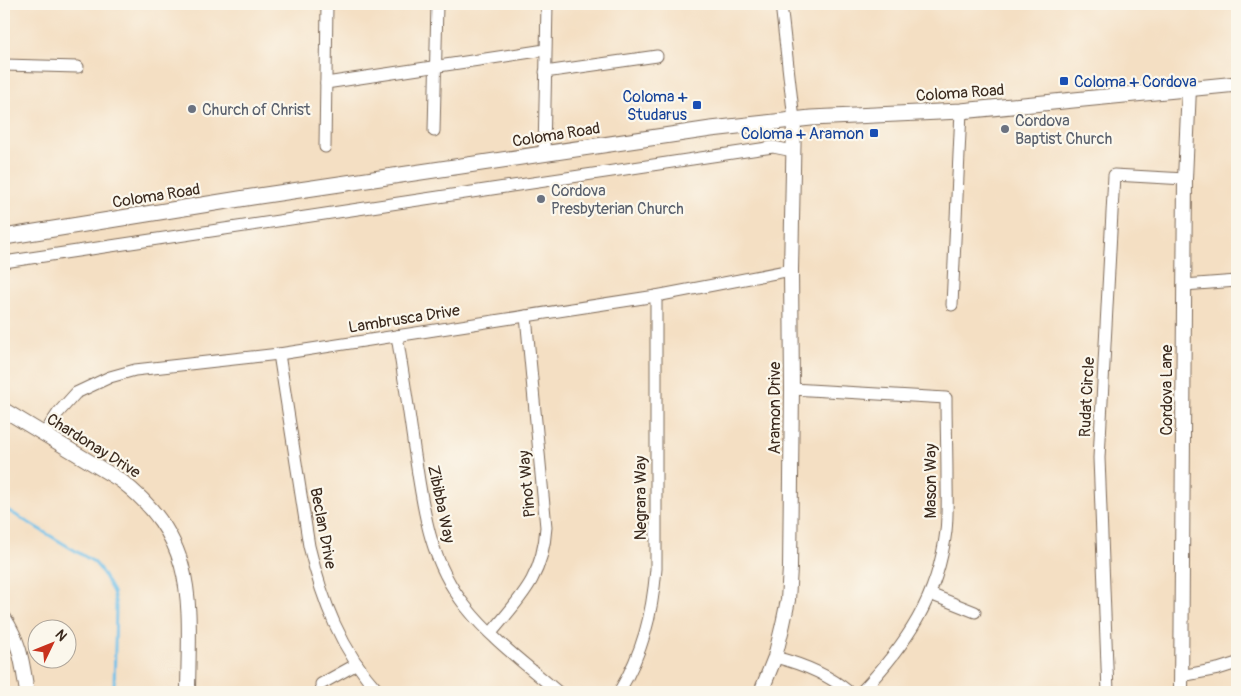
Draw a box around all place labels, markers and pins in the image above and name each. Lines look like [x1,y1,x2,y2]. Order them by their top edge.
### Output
place label: Coloma + Cordova [1074,72,1197,92]
marker: Coloma + Cordova [1058,75,1070,87]
place label: Coloma + Studarus [622,87,688,125]
marker: Coloma + Studarus [691,99,703,111]
place label: Church of Christ [202,100,311,120]
marker: Church of Christ [186,103,198,115]
place label: Cordova Baptist Church [1015,111,1112,149]
marker: Cordova Baptist Church [999,123,1011,135]
place label: Coloma + Aramon [741,124,864,144]
marker: Coloma + Aramon [868,127,880,139]
place label: Cordova Presbyterian Church [551,181,684,219]
marker: Cordova Presbyterian Church [535,193,547,205]

